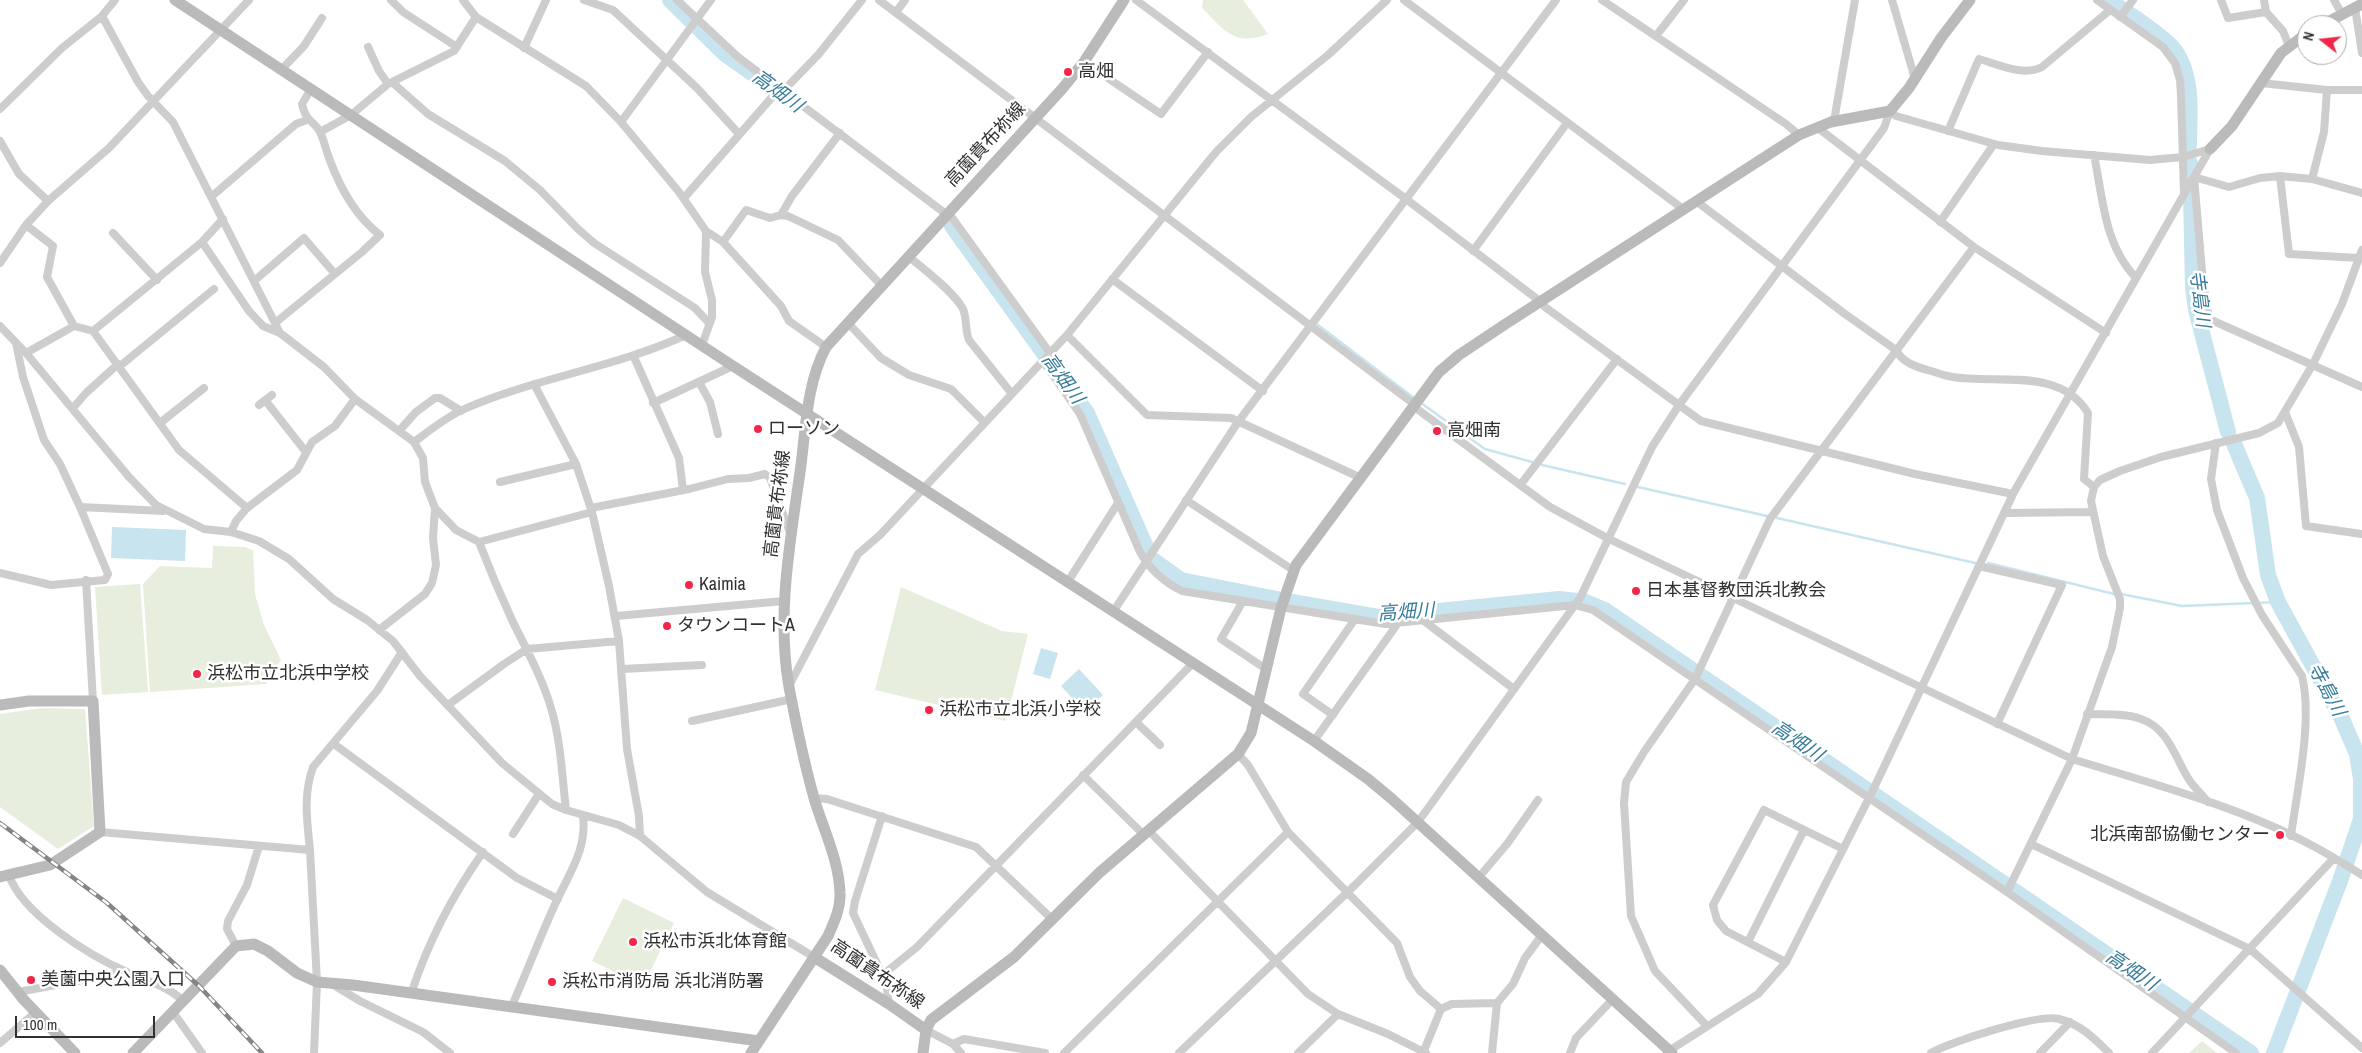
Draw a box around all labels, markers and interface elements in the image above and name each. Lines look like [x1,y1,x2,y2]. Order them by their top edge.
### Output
north arrow [2297,15,2347,65]
text: N [2299,30,2318,43]
place label: 高畑 [1078,61,1114,83]
water label: 高畑川 [747,66,807,118]
marker: 高畑 [1062,66,1074,78]
street label: 高薗貴布祢線 [941,98,1031,192]
water label: 寺島川 [2184,269,2214,329]
water label: 高畑川 [1036,349,1088,409]
place label: ローソン [768,418,840,440]
place label: 高畑南 [1447,420,1501,442]
marker: ローソン [752,423,764,435]
marker: 高畑南 [1431,425,1443,437]
street label: 高薗貴布祢線 [761,449,795,559]
place label: Kaimia [699,574,746,596]
marker: Kaimia [683,579,695,591]
place label: 日本基督教団浜北教会 [1646,580,1826,602]
marker: 日本基督教団浜北教会 [1630,585,1642,597]
water label: 高畑川 [1377,600,1435,626]
place label: タウンコートA [677,615,795,637]
marker: タウンコートA [661,620,673,632]
water label: 寺島川 [2303,659,2349,721]
place label: 浜松市立北浜中学校 [207,663,369,685]
marker: 浜松市立北浜中学校 [191,668,203,680]
place label: 浜松市立北浜小学校 [939,699,1101,721]
marker: 浜松市立北浜小学校 [923,704,935,716]
water label: 高畑川 [1767,717,1827,767]
place label: 北浜南部協働センター [2090,824,2270,846]
marker: 北浜南部協働センター [2274,829,2286,841]
place label: 浜松市浜北体育館 [643,931,787,953]
marker: 浜松市浜北体育館 [627,936,639,948]
street label: 高薗貴布祢線 [826,936,928,1014]
water label: 高畑川 [2101,946,2161,996]
place label: 美薗中央公園入口 [41,969,185,991]
place label: 浜松市消防局 浜北消防署 [562,971,764,993]
marker: 美薗中央公園入口 [25,974,37,986]
marker: 浜松市消防局 浜北消防署 [546,976,558,988]
scale bar [18,1006,158,1038]
text: 100 m [23,1014,57,1035]

